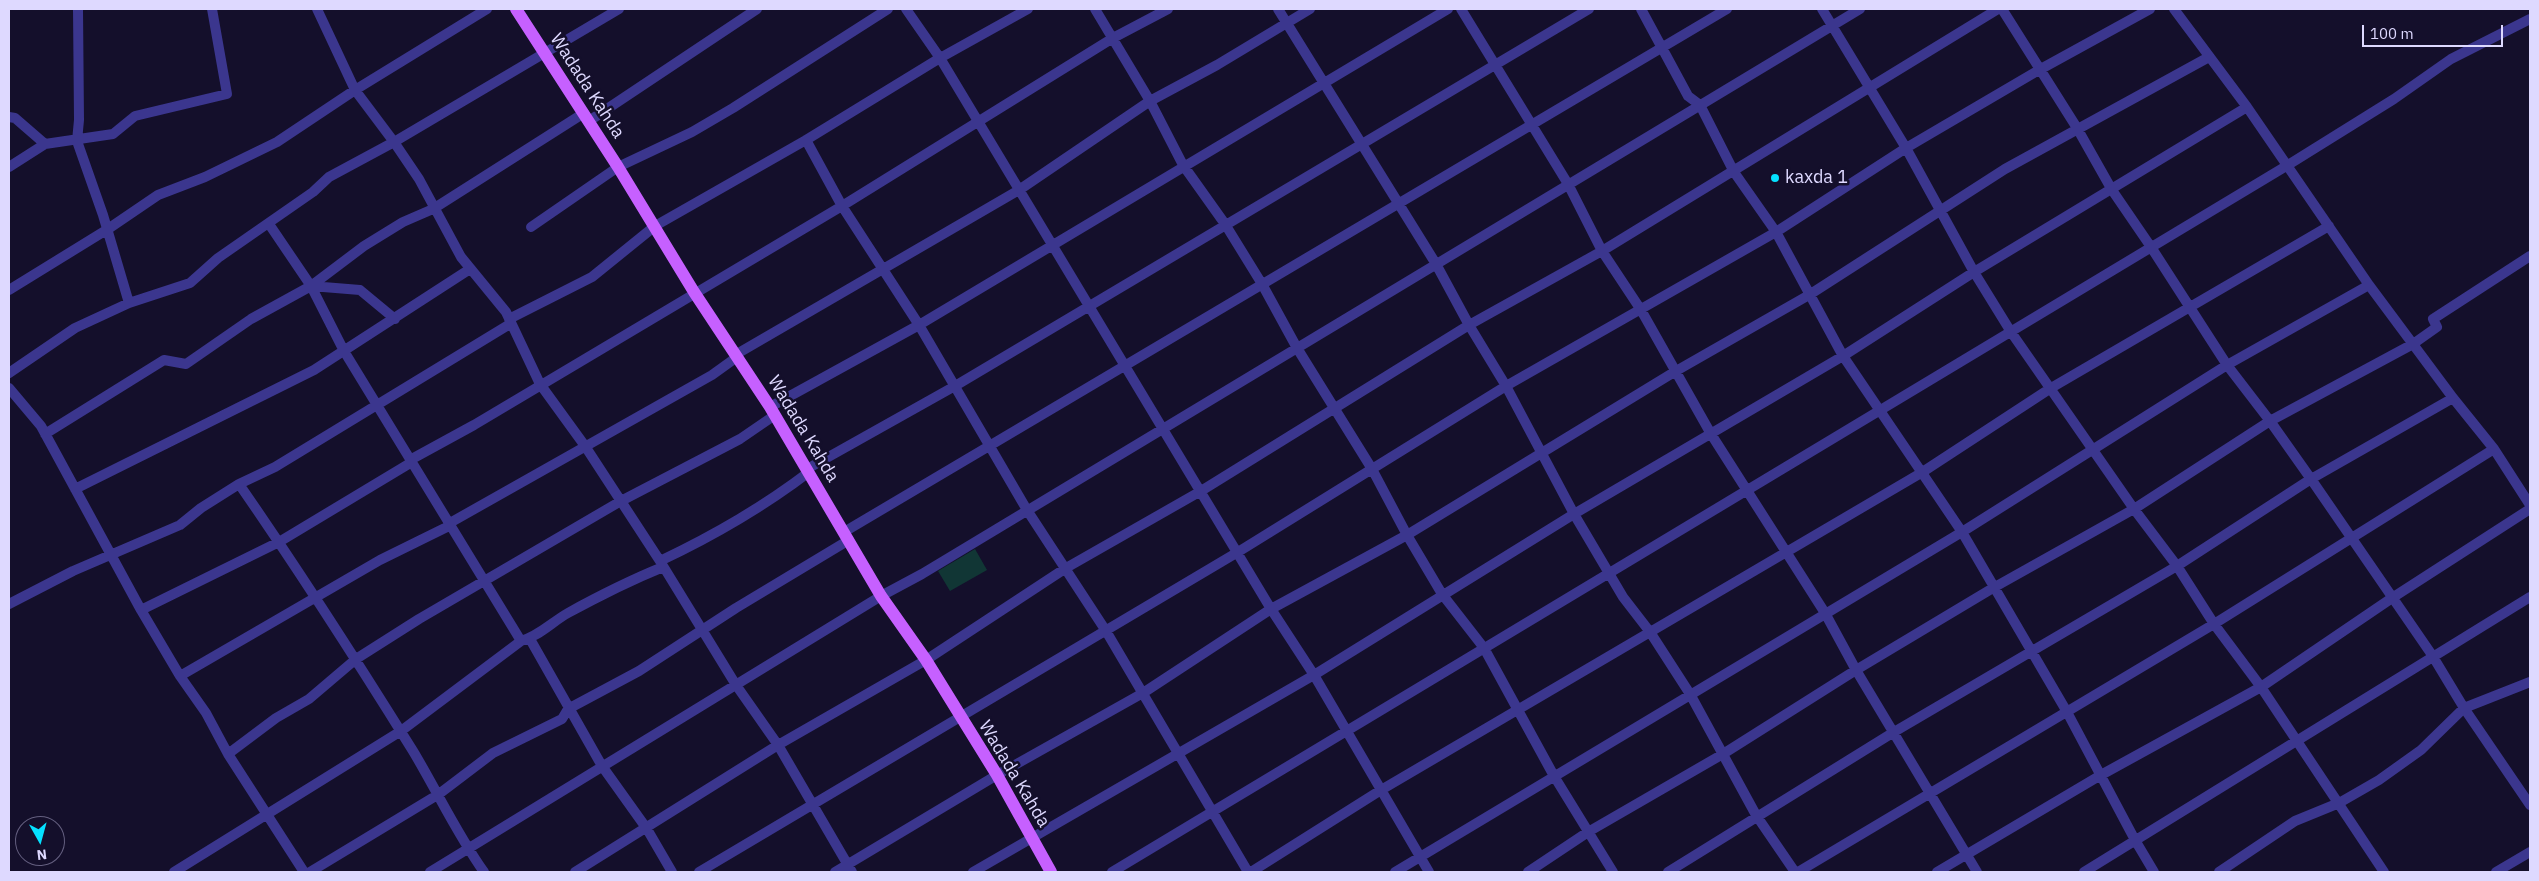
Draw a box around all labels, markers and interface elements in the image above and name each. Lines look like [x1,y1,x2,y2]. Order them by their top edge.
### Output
scale bar [2364,15,2505,47]
text: 100 m [2370,24,2414,43]
street label: Wadada Kahda [545,29,629,143]
place label: kaxda 1 [1785,167,1848,189]
marker: kaxda 1 [1769,172,1781,184]
street label: Wadada Kahda [763,372,843,486]
street label: Wadada Kahda [974,717,1054,831]
north arrow [15,816,65,866]
text: N [36,845,48,864]

